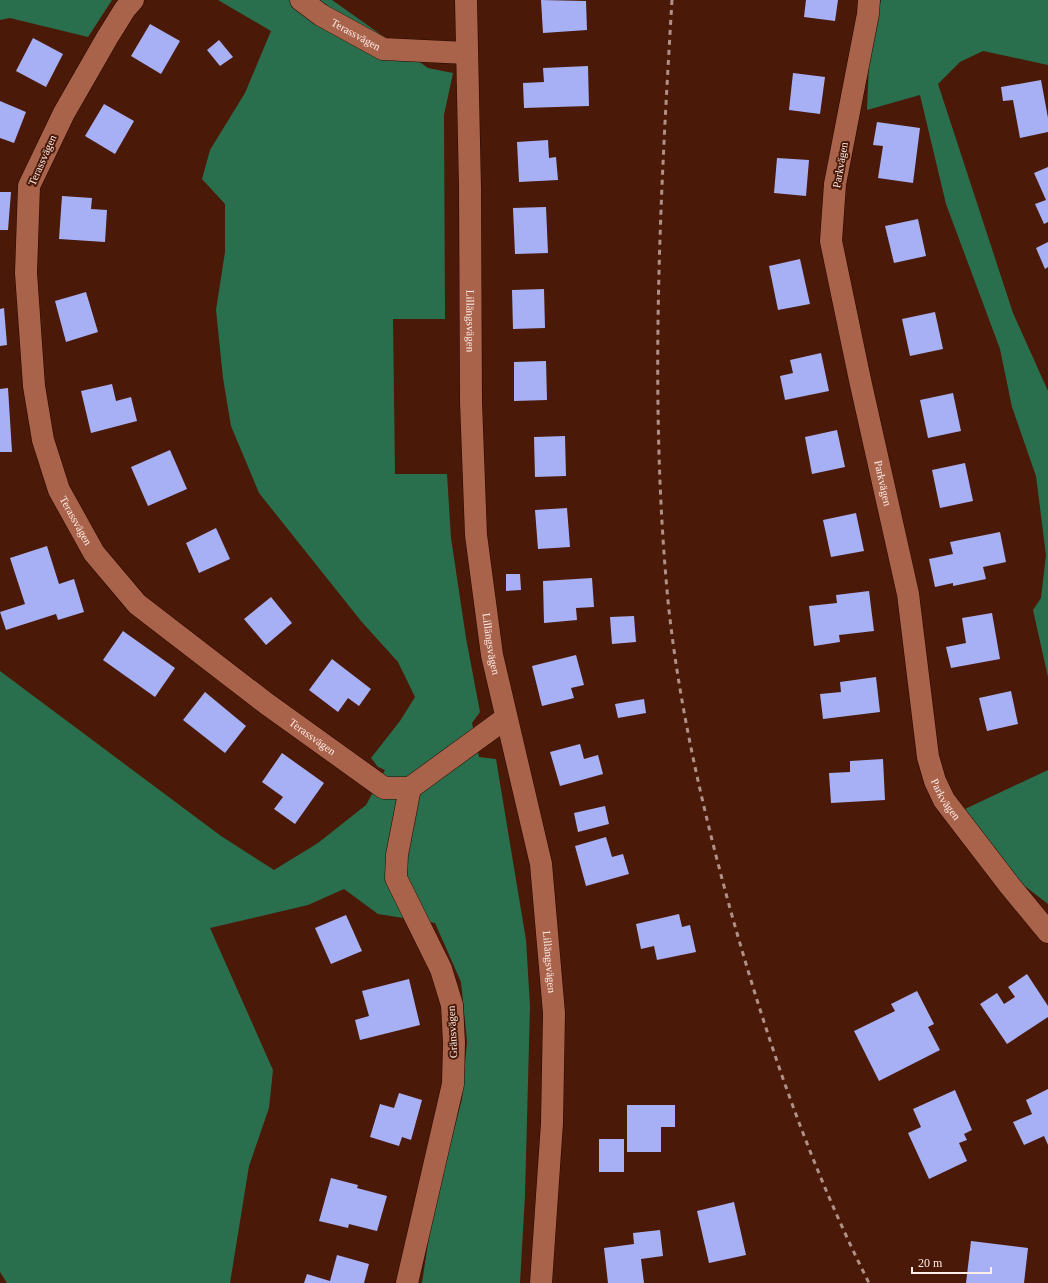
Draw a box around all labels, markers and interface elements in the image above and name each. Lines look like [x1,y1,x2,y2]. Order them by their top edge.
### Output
street label: Terassvägen [329,16,383,53]
street label: Terassvägen [25,132,59,187]
street label: Parkvägen [830,141,850,189]
street label: Lillängsvägen [464,290,477,353]
street label: Parkvägen [872,459,894,508]
street label: Terassvägen [58,494,95,548]
street label: Lillängsvägen [480,612,503,676]
street label: Terassvägen [287,716,338,758]
street label: Parkvägen [929,777,963,823]
street label: Lillängsvägen [541,930,558,994]
street label: Gränsvägen [445,1005,459,1059]
scale bar [912,1249,991,1275]
text: 20 m [918,1256,943,1270]

